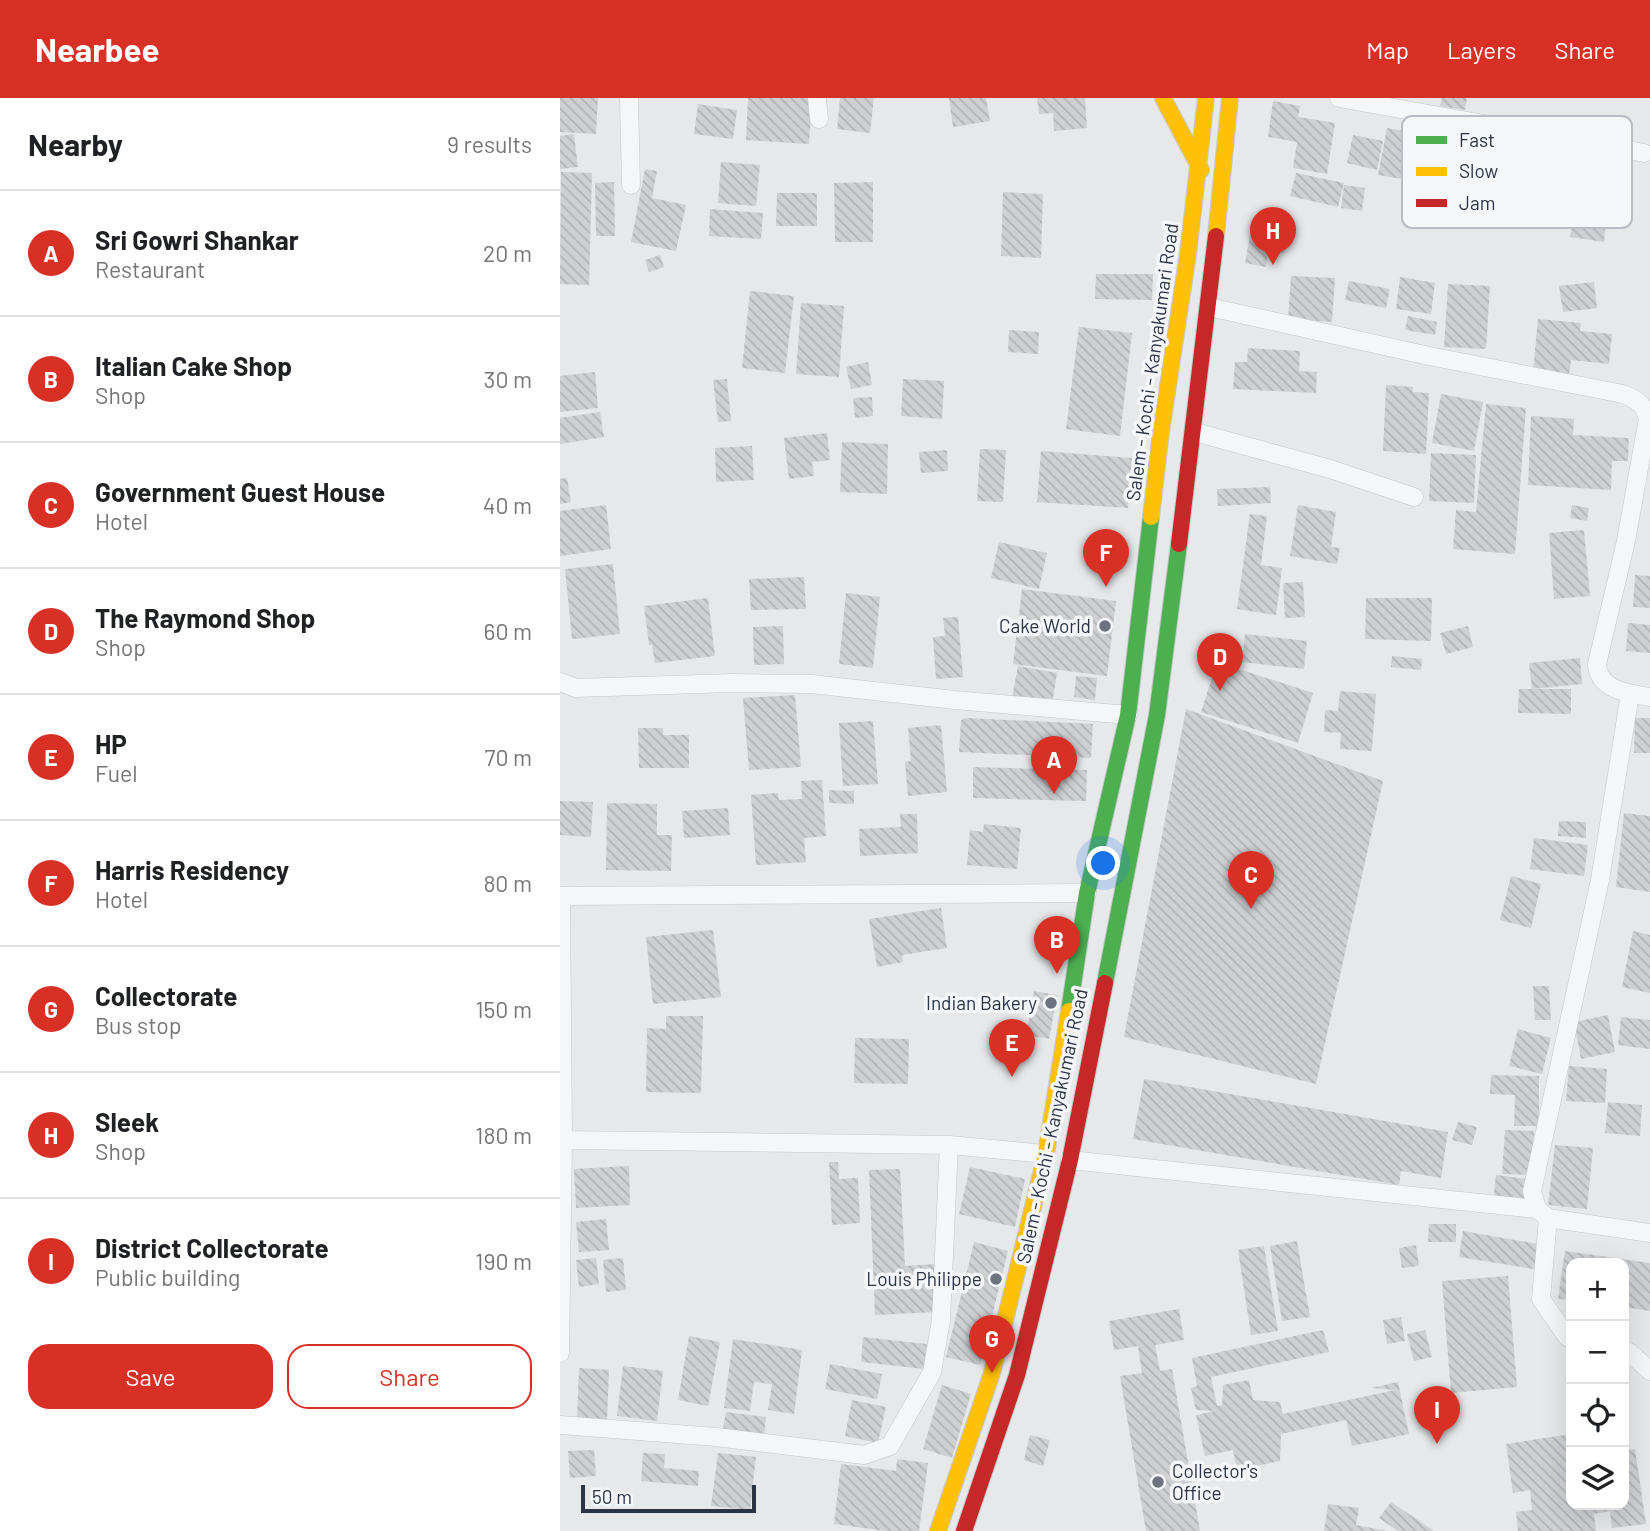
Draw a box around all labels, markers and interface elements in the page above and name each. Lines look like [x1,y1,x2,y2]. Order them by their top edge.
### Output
text: Nearbee [35,29,159,69]
text: Map [1366,35,1409,64]
text: Layers [1447,35,1516,64]
text: Share [1554,35,1615,64]
legend [1402,116,1632,228]
text: Nearby [28,126,123,162]
text: Fast [1459,128,1495,151]
text: 9 results [447,130,532,158]
text: Slow [1459,159,1498,182]
text: Jam [1459,191,1495,214]
pin: H [1250,207,1296,265]
street label: Salem - Kochi - Kanyakumari Road [1121,222,1182,502]
text: Sri Gowri Shankar [95,224,299,255]
text: A [43,239,59,267]
text: 20 m [483,239,532,267]
text: Restaurant [95,255,205,283]
text: Italian Cake Shop [95,350,292,381]
text: B [44,365,58,393]
text: 30 m [484,365,532,393]
text: Shop [95,381,146,409]
text: Government Guest House [95,476,385,507]
text: C [44,491,58,519]
text: 40 m [483,491,532,519]
text: Hotel [95,507,148,535]
pin: F [1083,529,1129,587]
text: The Raymond Shop [95,602,315,633]
place label: Cake World [999,614,1091,637]
text: D [44,617,58,645]
text: 60 m [484,617,532,645]
marker: Cake World [1097,618,1113,634]
text: Shop [95,633,146,661]
pin: D [1197,633,1243,691]
text: HP [95,728,127,759]
pin: A [1031,736,1077,794]
text: E [44,743,58,771]
text: 70 m [485,743,532,771]
text: Fuel [95,759,138,787]
your location [1086,846,1120,880]
pin: C [1228,851,1274,909]
text: Harris Residency [95,854,289,885]
text: F [45,869,57,897]
text: 80 m [483,869,532,897]
text: Hotel [95,885,148,913]
pin: B [1034,916,1080,974]
text: Collectorate [95,980,237,1011]
street label: Salem - Kochi - Kanyakumari Road [1011,986,1092,1265]
place label: Indian Bakery [926,991,1037,1014]
text: G [44,995,58,1023]
text: 150 m [476,995,532,1023]
marker: Indian Bakery [1043,995,1059,1011]
text: Bus stop [95,1011,181,1039]
pin: E [989,1019,1035,1077]
text: Sleek [95,1106,159,1137]
text: H [44,1121,58,1149]
text: 180 m [475,1121,532,1149]
text: Shop [95,1137,146,1165]
text: District Collectorate [95,1232,329,1263]
text: I [48,1247,54,1275]
text: 190 m [475,1247,532,1275]
map controls [1566,1258,1629,1510]
button: + [1566,1258,1629,1321]
text: Public building [95,1263,240,1291]
place label: Louis Philippe [866,1267,982,1290]
marker: Louis Philippe [988,1271,1004,1287]
pin: G [969,1315,1015,1373]
button: − [1566,1321,1629,1384]
button: Save [28,1344,273,1409]
button: Share [287,1344,532,1409]
button: locate [1566,1384,1629,1447]
pin: I [1414,1386,1460,1444]
button: layers [1566,1447,1629,1510]
place label: Collector's Office [1172,1459,1258,1504]
marker: Collector's Office [1150,1474,1166,1490]
scale bar [581,1482,756,1514]
text: 50 m [592,1485,632,1508]

